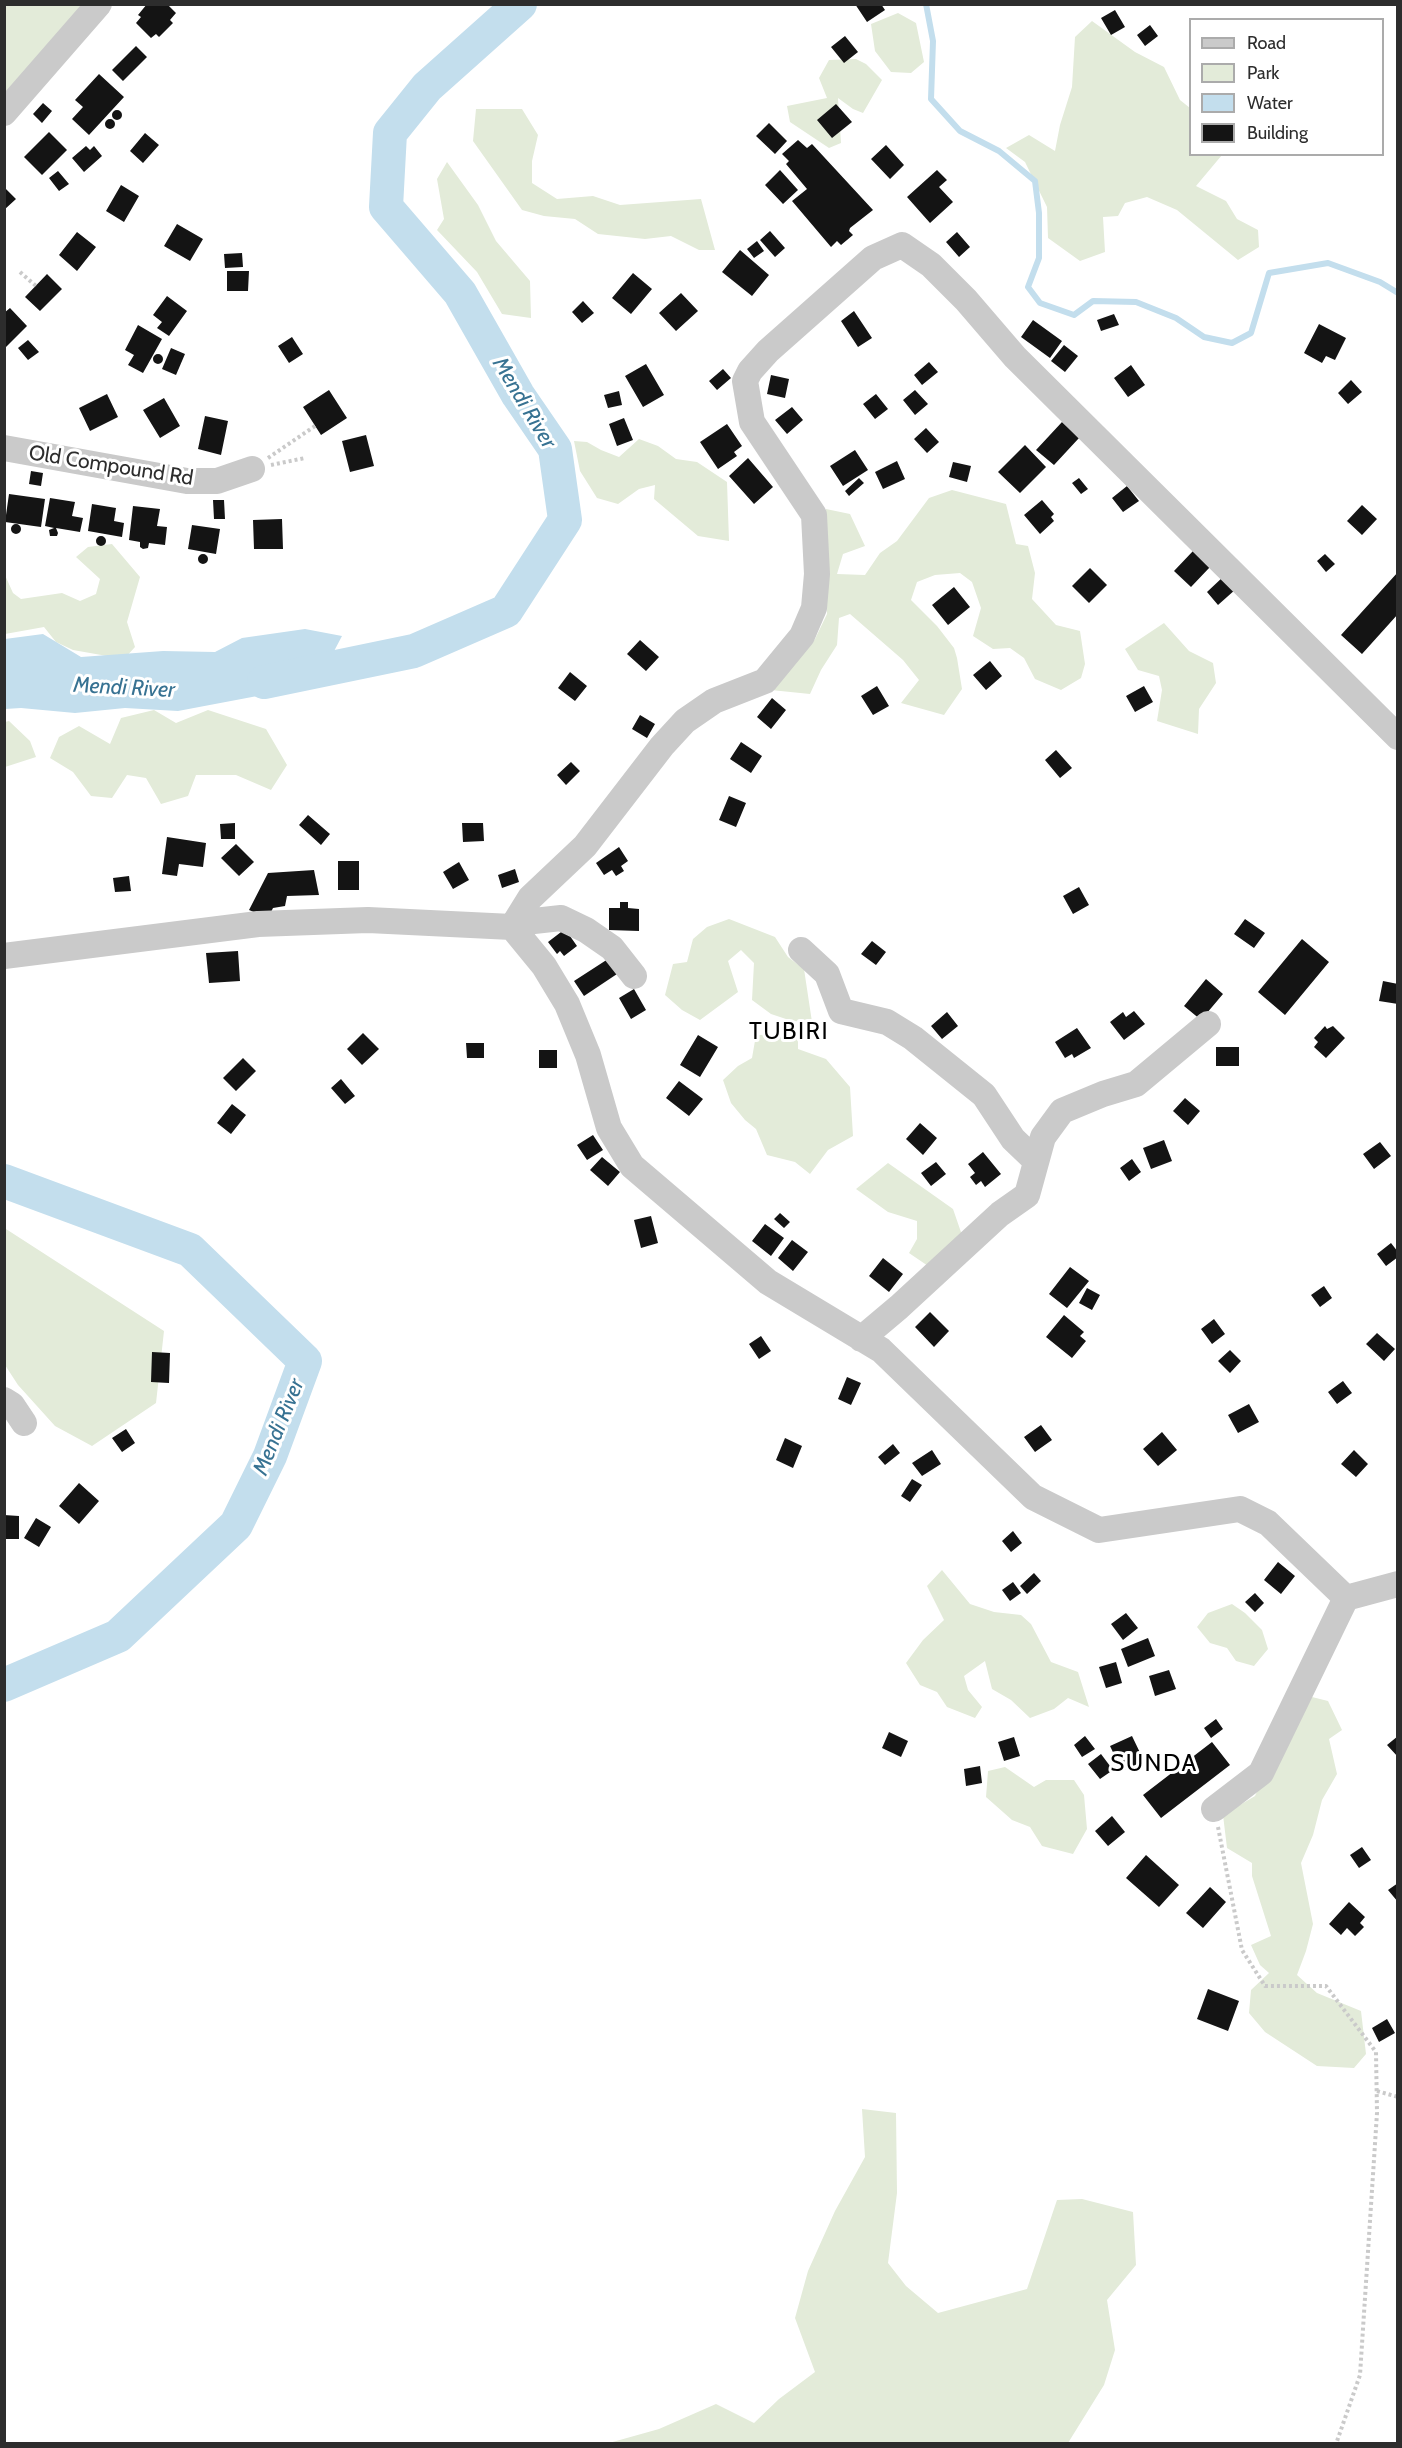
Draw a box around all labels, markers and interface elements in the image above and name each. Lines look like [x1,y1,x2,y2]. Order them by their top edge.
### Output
legend [1189,18,1384,156]
text: Road [1247,32,1286,54]
text: Park [1247,62,1279,84]
text: Water [1247,92,1293,114]
text: Building [1247,122,1308,144]
water label: Mendi River [486,353,562,453]
street label: Old Compound Rd [27,441,195,491]
water label: Mendi River [73,672,175,704]
district label: TUBIRI [749,1018,829,1046]
water label: Mendi River [248,1375,310,1479]
district label: SUNDA [1110,1750,1198,1778]

